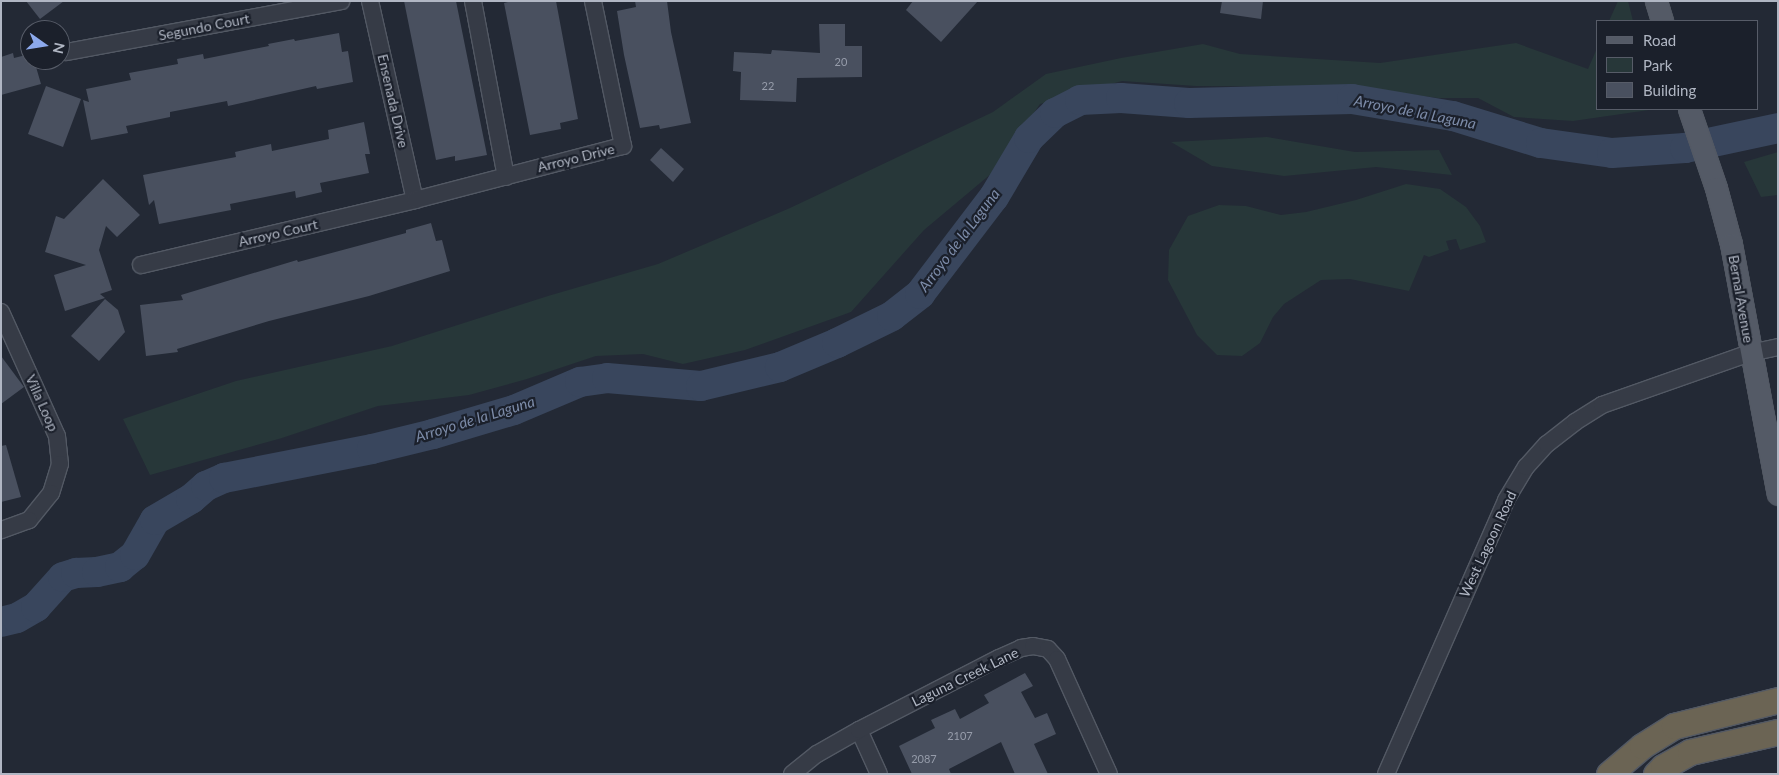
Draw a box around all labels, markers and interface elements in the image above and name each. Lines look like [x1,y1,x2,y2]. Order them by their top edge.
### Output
street label: Segundo Court [157,10,251,44]
north arrow [20,20,70,70]
legend [1596,20,1759,110]
text: Road [1643,31,1676,49]
text: N [50,41,69,55]
street label: Ensenada Drive [374,52,412,150]
house number: 20 [835,55,847,69]
text: Park [1643,56,1672,74]
house number: 22 [762,79,774,93]
text: Building [1643,81,1696,99]
water label: Arroyo de la Laguna [1353,91,1477,133]
street label: Arroyo Drive [536,140,616,176]
water label: Arroyo de la Laguna [915,185,1003,295]
street label: Arroyo Court [237,216,319,250]
street label: Bernal Avenue [1725,254,1757,344]
street label: Villa Loop [22,372,62,434]
water label: Arroyo de la Laguna [413,392,537,446]
street label: West Lagoon Road [1456,488,1520,600]
street label: Laguna Creek Lane [909,644,1021,710]
house number: 2107 [947,729,973,743]
house number: 2087 [911,752,937,766]

